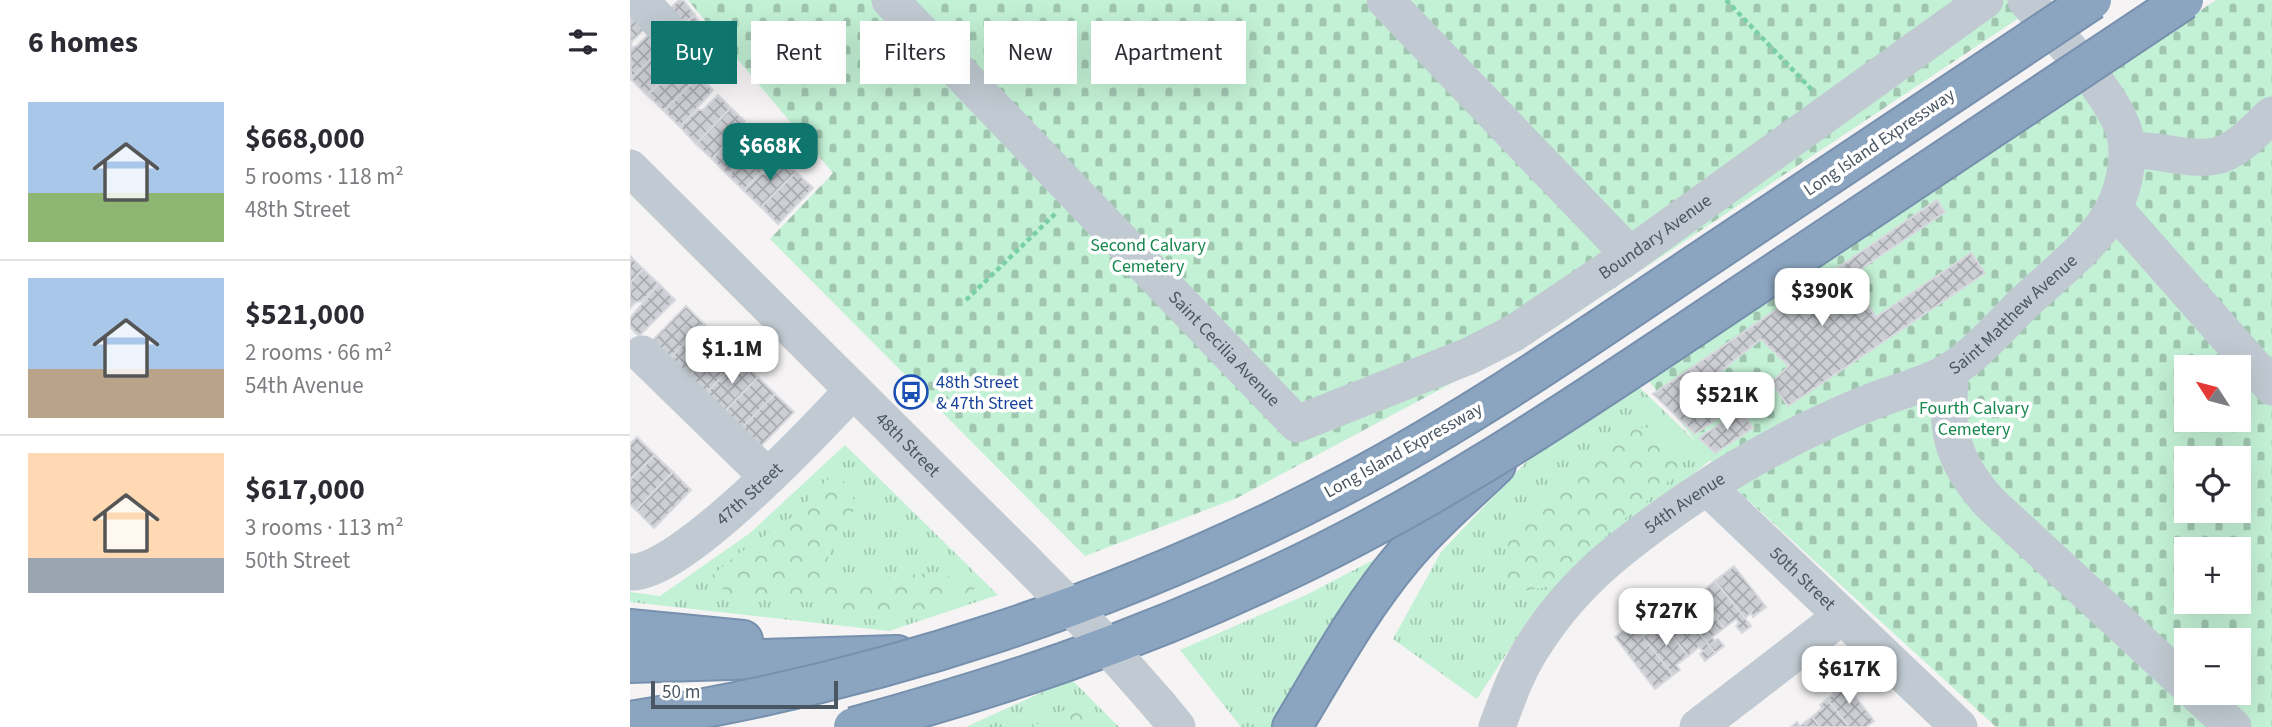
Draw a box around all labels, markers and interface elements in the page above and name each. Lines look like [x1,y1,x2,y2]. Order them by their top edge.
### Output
text: 6 homes [28,21,138,64]
chip: Buy [651,21,737,84]
chip: Rent [751,21,846,84]
chip: Filters [860,21,970,84]
chip: New [984,21,1077,84]
chip: Apartment [1091,21,1246,84]
icon: filters [564,23,602,61]
street label: Long Island Expressway [1799,82,1960,202]
text: $668,000 [245,117,365,160]
pin: $668K [721,124,819,183]
text: $668K [739,129,801,162]
icon: home [84,130,168,214]
text: 5 rooms · 118 m² [245,160,404,193]
street label: Boundary Avenue [1594,188,1717,286]
text: 48th Street [245,193,350,226]
park label: Second Calvary Cemetery [1090,233,1206,279]
street label: Saint Matthew Avenue [1944,249,2083,381]
pin: $390K [1773,268,1871,328]
text: $390K [1791,274,1853,307]
street label: Saint Cecilia Avenue [1163,285,1286,412]
text: $521,000 [245,293,365,336]
icon: home [84,306,168,390]
pin: $1.1M [683,326,781,386]
text: $1.1M [702,332,762,365]
text: 2 rooms · 66 m² [245,336,392,369]
north arrow [2174,355,2250,432]
map controls [2174,355,2251,705]
text: 54th Avenue [245,369,364,402]
place label: 48th Street & 47th Street [936,370,1033,416]
pin: $521K [1678,372,1776,432]
bus stop icon: 48th Street & 47th Street [892,373,930,411]
text: $521K [1696,378,1758,411]
street label: Long Island Expressway [1320,396,1487,504]
park label: Fourth Calvary Cemetery [1919,396,2030,442]
street label: 48th Street [869,407,946,483]
button: locate [2174,446,2251,523]
street label: 47th Street [711,457,789,531]
street label: 54th Avenue [1639,467,1730,540]
text: $617,000 [245,468,365,511]
icon: home [84,481,168,565]
text: 3 rooms · 113 m² [245,511,404,544]
button: + [2174,537,2251,614]
street label: 50th Street [1764,541,1841,616]
text: 50th Street [245,544,350,577]
pin: $727K [1617,588,1715,648]
text: $727K [1635,594,1697,627]
button: − [2174,628,2251,705]
pin: $617K [1800,646,1898,706]
text: $617K [1818,652,1880,685]
scale bar [651,678,838,710]
text: 50 m [662,679,700,706]

